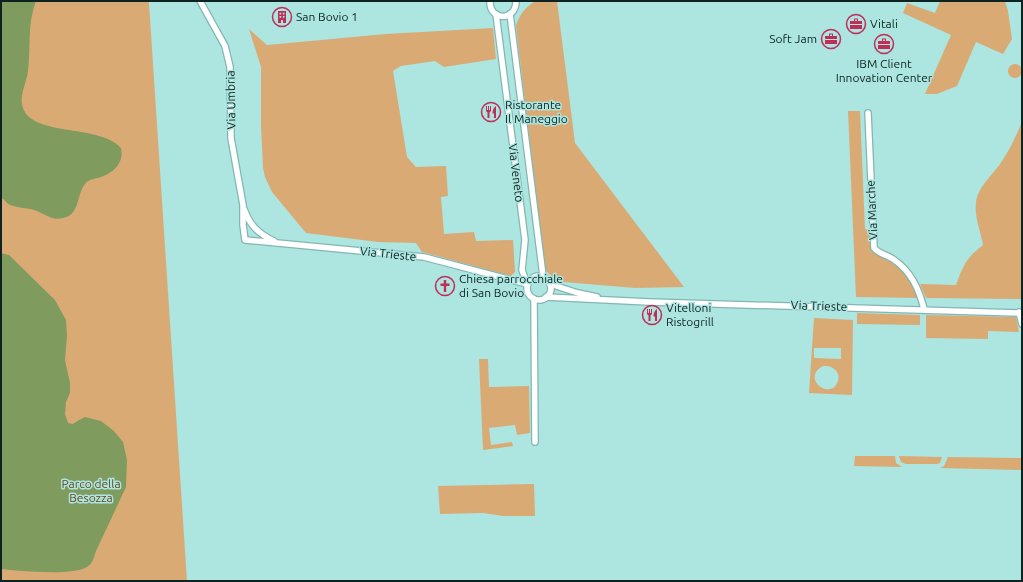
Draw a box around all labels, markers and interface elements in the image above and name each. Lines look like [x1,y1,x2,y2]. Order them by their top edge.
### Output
building icon: San Bovio 1 [271,6,293,28]
place label: San Bovio 1 [296,10,358,23]
office icon: Vitali [845,13,867,35]
place label: Vitali [870,17,898,30]
office icon: Soft Jam [820,28,842,50]
place label: Soft Jam [769,32,817,45]
office icon: IBM Client Innovation Center [873,33,895,55]
place label: IBM Client Innovation Center [836,57,933,84]
street label: Via Umbria [223,70,238,130]
place label: Ristorante Il Maneggio [505,98,568,125]
restaurant icon: Ristorante Il Maneggio [480,101,502,123]
street label: Via Veneto [506,143,527,203]
street label: Via Marche [863,180,880,240]
street label: Via Trieste [359,244,417,263]
place label: Chiesa parrocchiale di San Bovio [459,272,563,299]
church icon: Chiesa parrocchiale di San Bovio [434,275,456,297]
street label: Via Trieste [790,298,848,313]
place label: Vitelloni Ristogrill [666,301,714,328]
restaurant icon: Vitelloni Ristogrill [641,304,663,326]
park label: Parco della Besozza [61,477,121,504]

